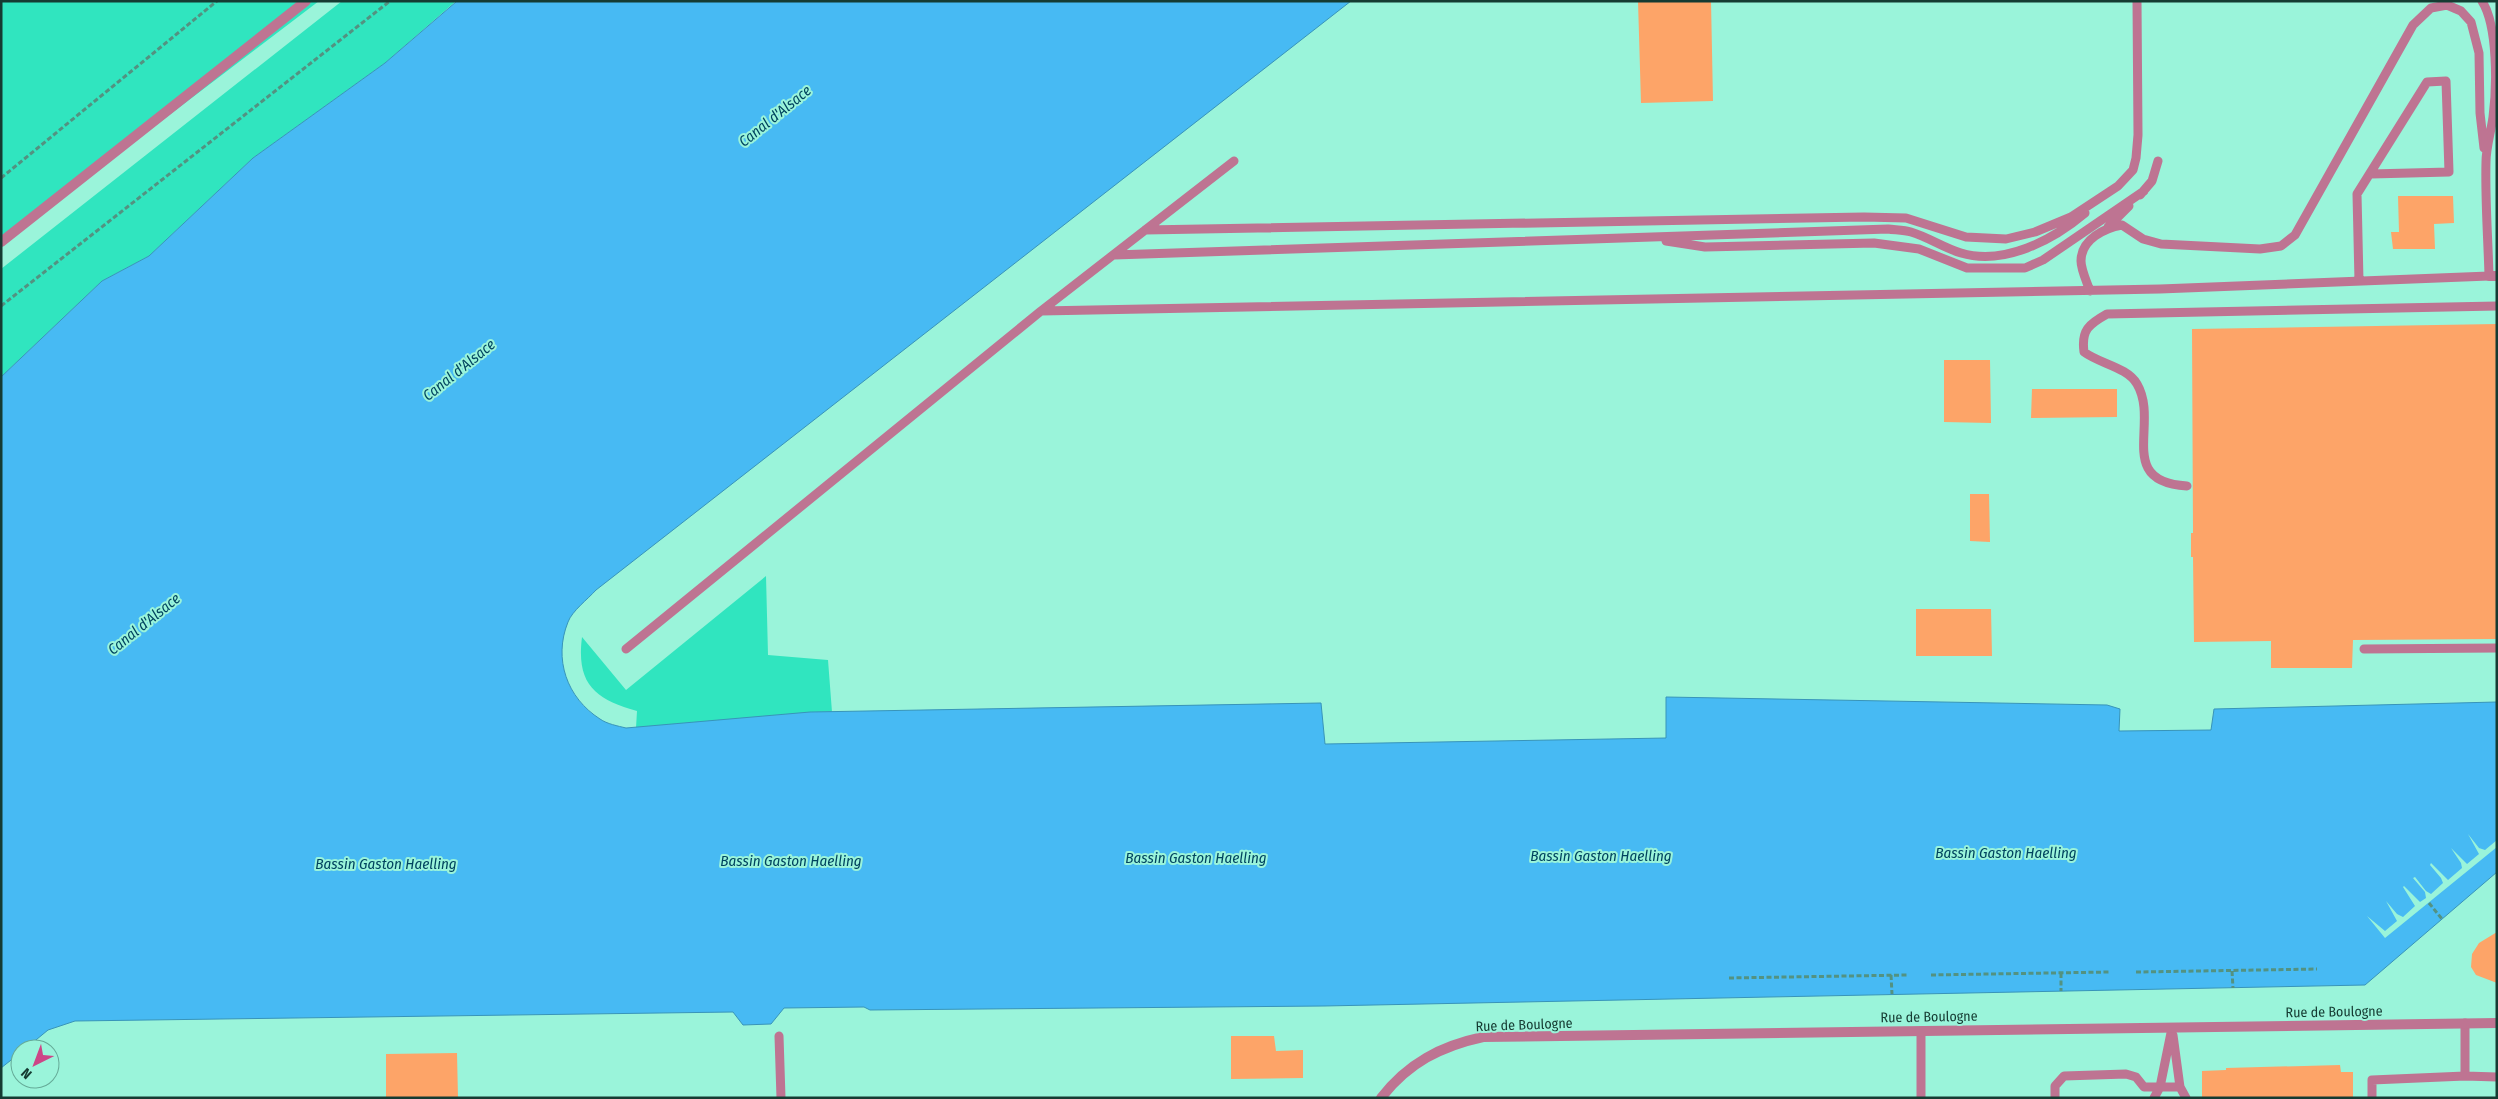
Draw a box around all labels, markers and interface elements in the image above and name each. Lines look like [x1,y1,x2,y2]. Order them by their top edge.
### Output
water label: Canal d'Alsace [735,81,815,151]
water label: Canal d'Alsace [419,335,499,405]
water label: Canal d'Alsace [104,589,184,659]
water label: Bassin Gaston Haelling [1935,844,2077,862]
water label: Bassin Gaston Haelling [1530,847,1672,865]
water label: Bassin Gaston Haelling [1125,849,1267,867]
water label: Bassin Gaston Haelling [720,852,862,870]
water label: Bassin Gaston Haelling [315,855,457,873]
street label: Rue de Boulogne [2285,1003,2383,1021]
street label: Rue de Boulogne [1880,1008,1978,1026]
street label: Rue de Boulogne [1475,1015,1573,1035]
north arrow [10,1039,60,1089]
text: N [18,1064,35,1082]

